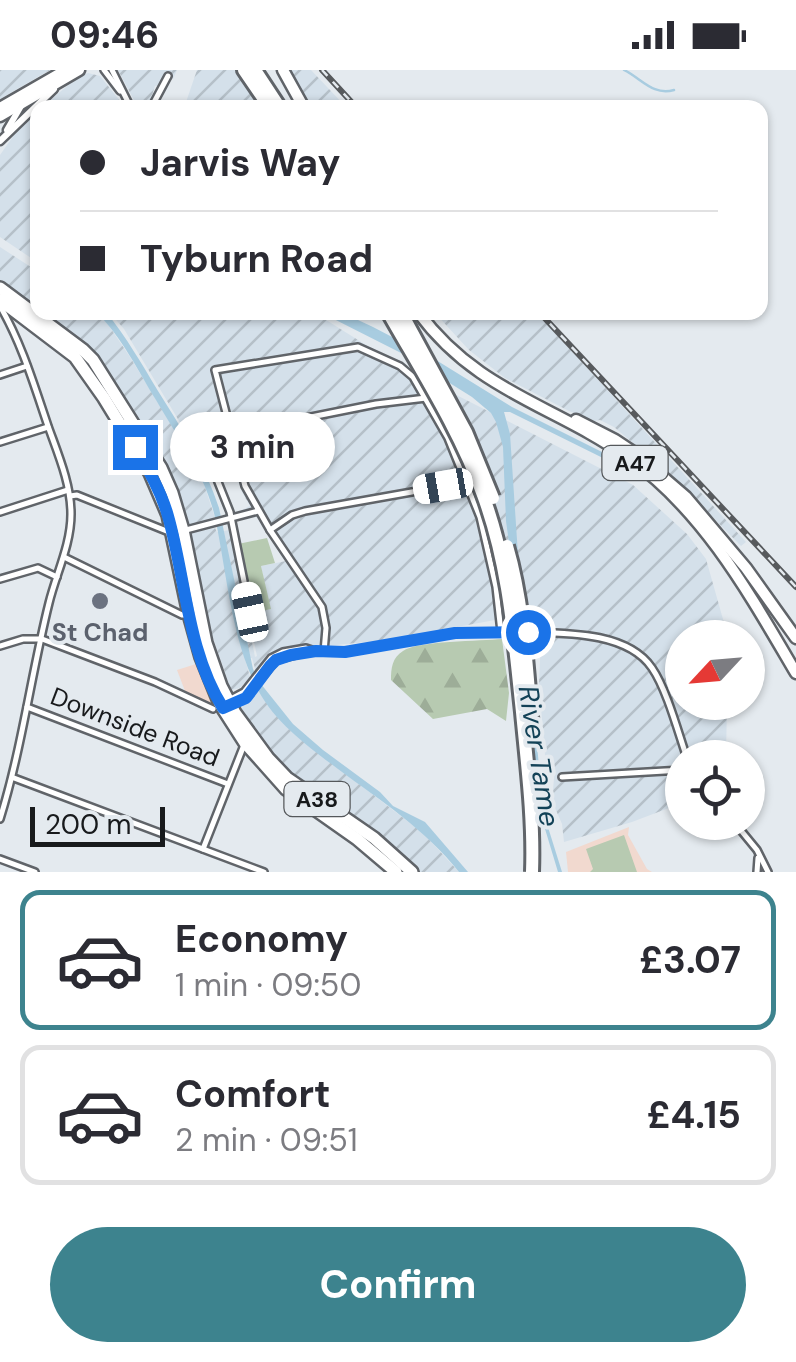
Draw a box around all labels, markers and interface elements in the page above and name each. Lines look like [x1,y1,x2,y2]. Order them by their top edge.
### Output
text: 09:46 [50,10,159,60]
text: Jarvis Way [140,138,340,188]
text: Tyburn Road [140,234,373,284]
callout: 3 min [170,412,335,482]
route end [113,425,158,470]
text: 3 min [210,426,295,468]
road number: A47 [602,446,668,480]
car [411,466,475,506]
car [229,580,271,644]
marker: St Chad [89,590,111,612]
route start [506,610,551,655]
place label: St Chad [52,616,148,649]
north arrow [665,620,765,720]
map controls [665,620,765,840]
street label: Downside Road [46,680,224,774]
water label: River Tame [510,683,568,829]
button: locate [665,740,765,840]
road number: A38 [284,782,350,816]
scale bar [30,802,165,846]
text: 200 m [45,806,132,843]
text: Economy [175,914,348,964]
icon: car [55,915,145,1005]
text: £3.07 [639,935,741,985]
text: 1 min · 09:50 [175,964,361,1006]
text: Comfort [175,1069,331,1119]
icon: car [55,1070,145,1160]
text: £4.15 [647,1090,741,1140]
text: 2 min · 09:51 [175,1119,358,1161]
button: Confirm [50,1227,746,1342]

